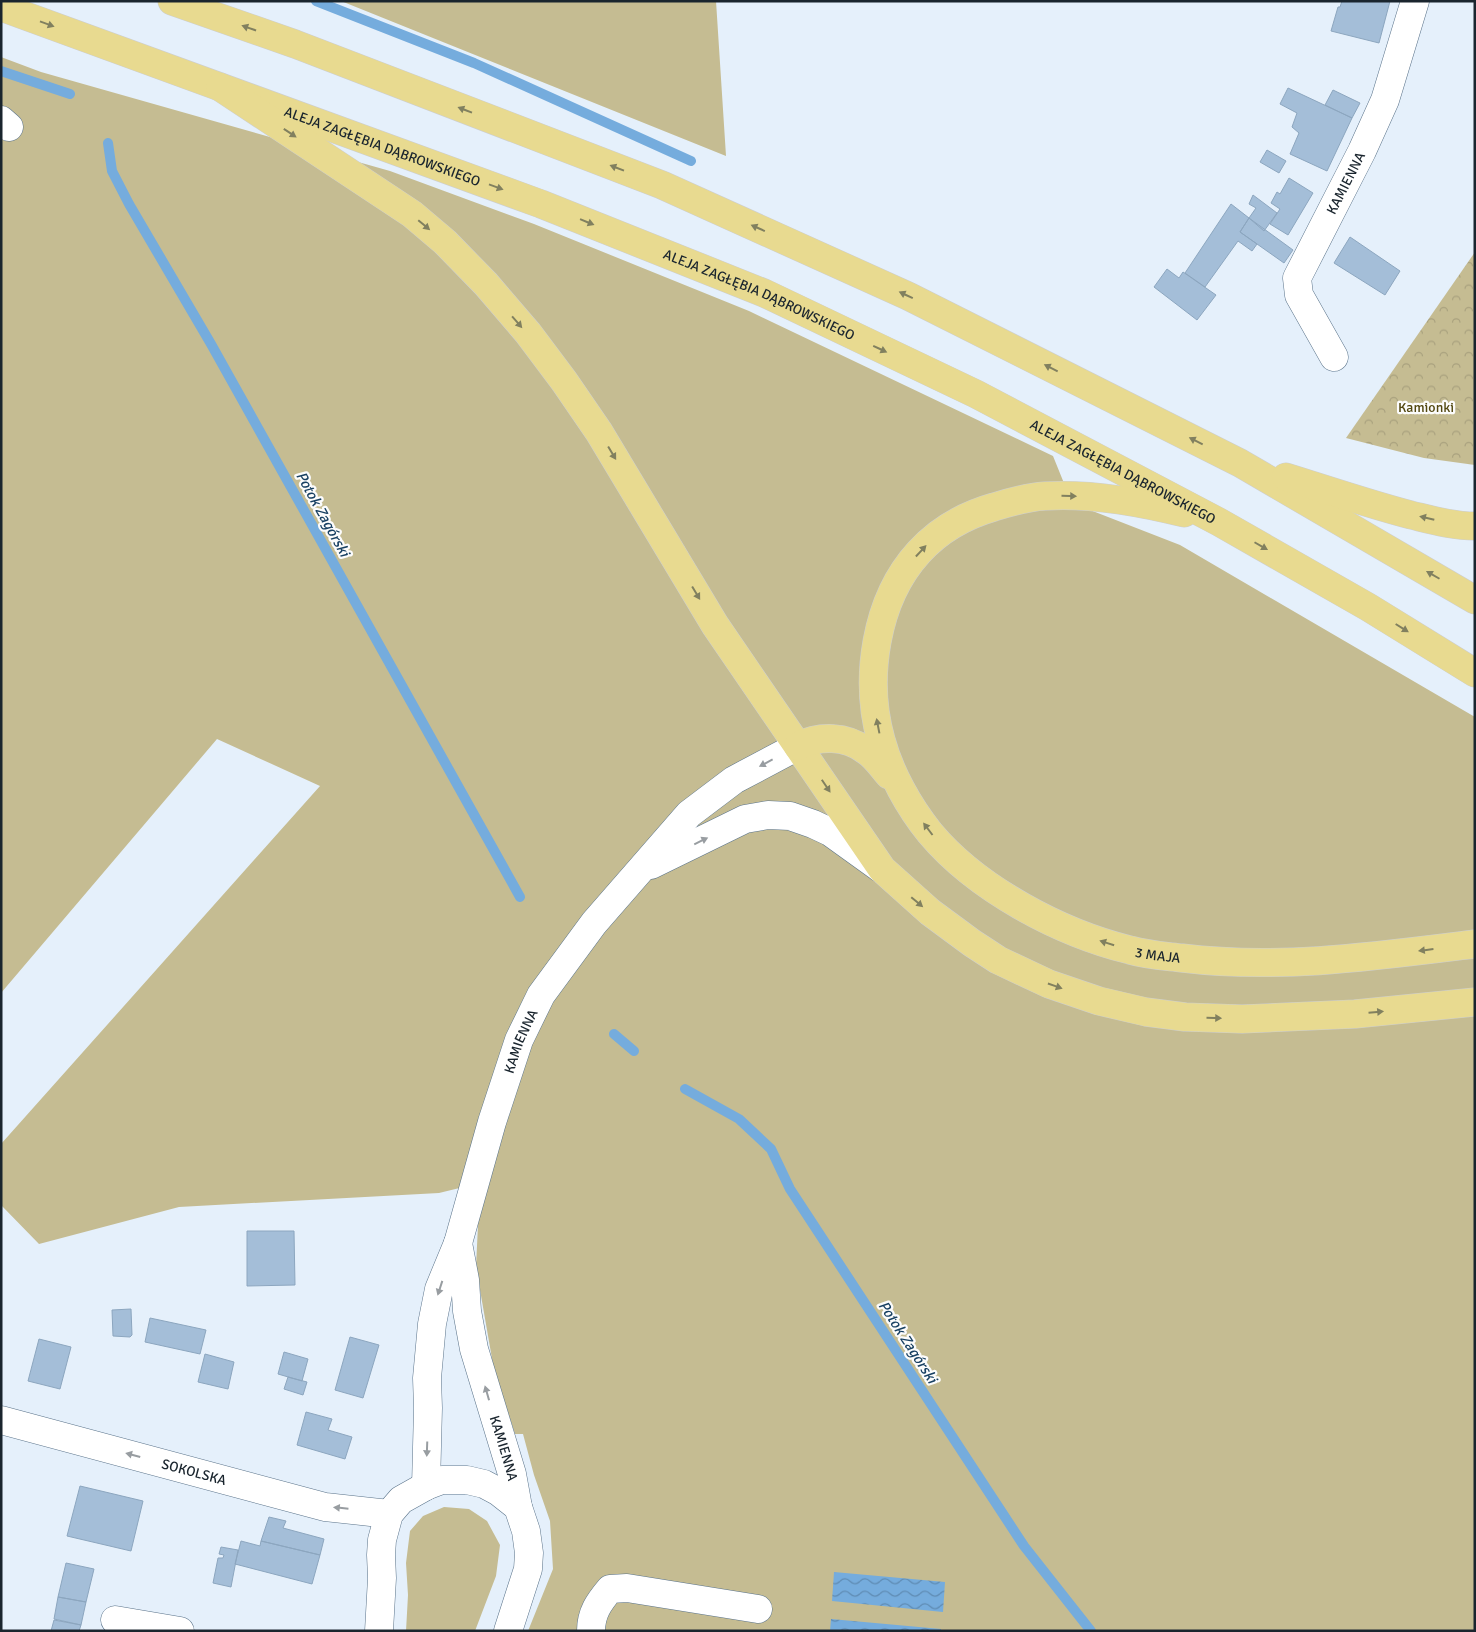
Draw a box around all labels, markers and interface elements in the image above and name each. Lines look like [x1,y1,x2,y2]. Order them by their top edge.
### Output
one-way arrow [40,20,55,28]
one-way arrow [241,24,256,32]
street label: ALEJA ZAGŁĘBIA DĄBROWSKIEGO [282,103,483,190]
one-way arrow [458,106,472,114]
one-way arrow [283,128,296,138]
street label: KAMIENNA [1323,149,1369,217]
one-way arrow [609,164,624,172]
one-way arrow [489,183,504,191]
one-way arrow [580,218,595,226]
one-way arrow [417,219,430,230]
one-way arrow [751,223,765,231]
street label: ALEJA ZAGŁĘBIA DĄBROWSKIEGO [661,246,858,344]
one-way arrow [899,290,913,298]
one-way arrow [512,315,523,328]
one-way arrow [873,344,888,353]
one-way arrow [1044,364,1058,372]
park label: Kamionki [1398,399,1454,416]
street label: ALEJA ZAGŁĘBIA DĄBROWSKIEGO [1027,416,1219,528]
one-way arrow [1189,437,1203,445]
one-way arrow [607,447,616,460]
water label: Potok Zagórski [292,468,355,561]
one-way arrow [1061,492,1077,500]
one-way arrow [1418,514,1434,522]
one-way arrow [1254,542,1269,550]
one-way arrow [915,545,927,557]
one-way arrow [1425,571,1440,579]
one-way arrow [691,586,700,599]
one-way arrow [1395,623,1408,633]
one-way arrow [874,718,882,733]
one-way arrow [759,759,773,767]
one-way arrow [821,779,831,793]
one-way arrow [923,823,934,836]
one-way arrow [693,837,708,845]
one-way arrow [911,896,923,908]
one-way arrow [1099,938,1114,946]
street label: 3 MAJA [1134,944,1182,967]
one-way arrow [1418,946,1434,954]
one-way arrow [1048,983,1063,990]
street label: KAMIENNA [501,1006,542,1076]
one-way arrow [1368,1008,1384,1016]
one-way arrow [1206,1014,1222,1022]
one-way arrow [436,1281,444,1296]
water label: Potok Zagórski [875,1297,942,1388]
one-way arrow [482,1385,490,1400]
street label: KAMIENNA [486,1413,521,1483]
one-way arrow [423,1442,431,1458]
one-way arrow [125,1451,140,1459]
street label: SOKOLSKA [160,1456,229,1489]
one-way arrow [333,1504,349,1512]

